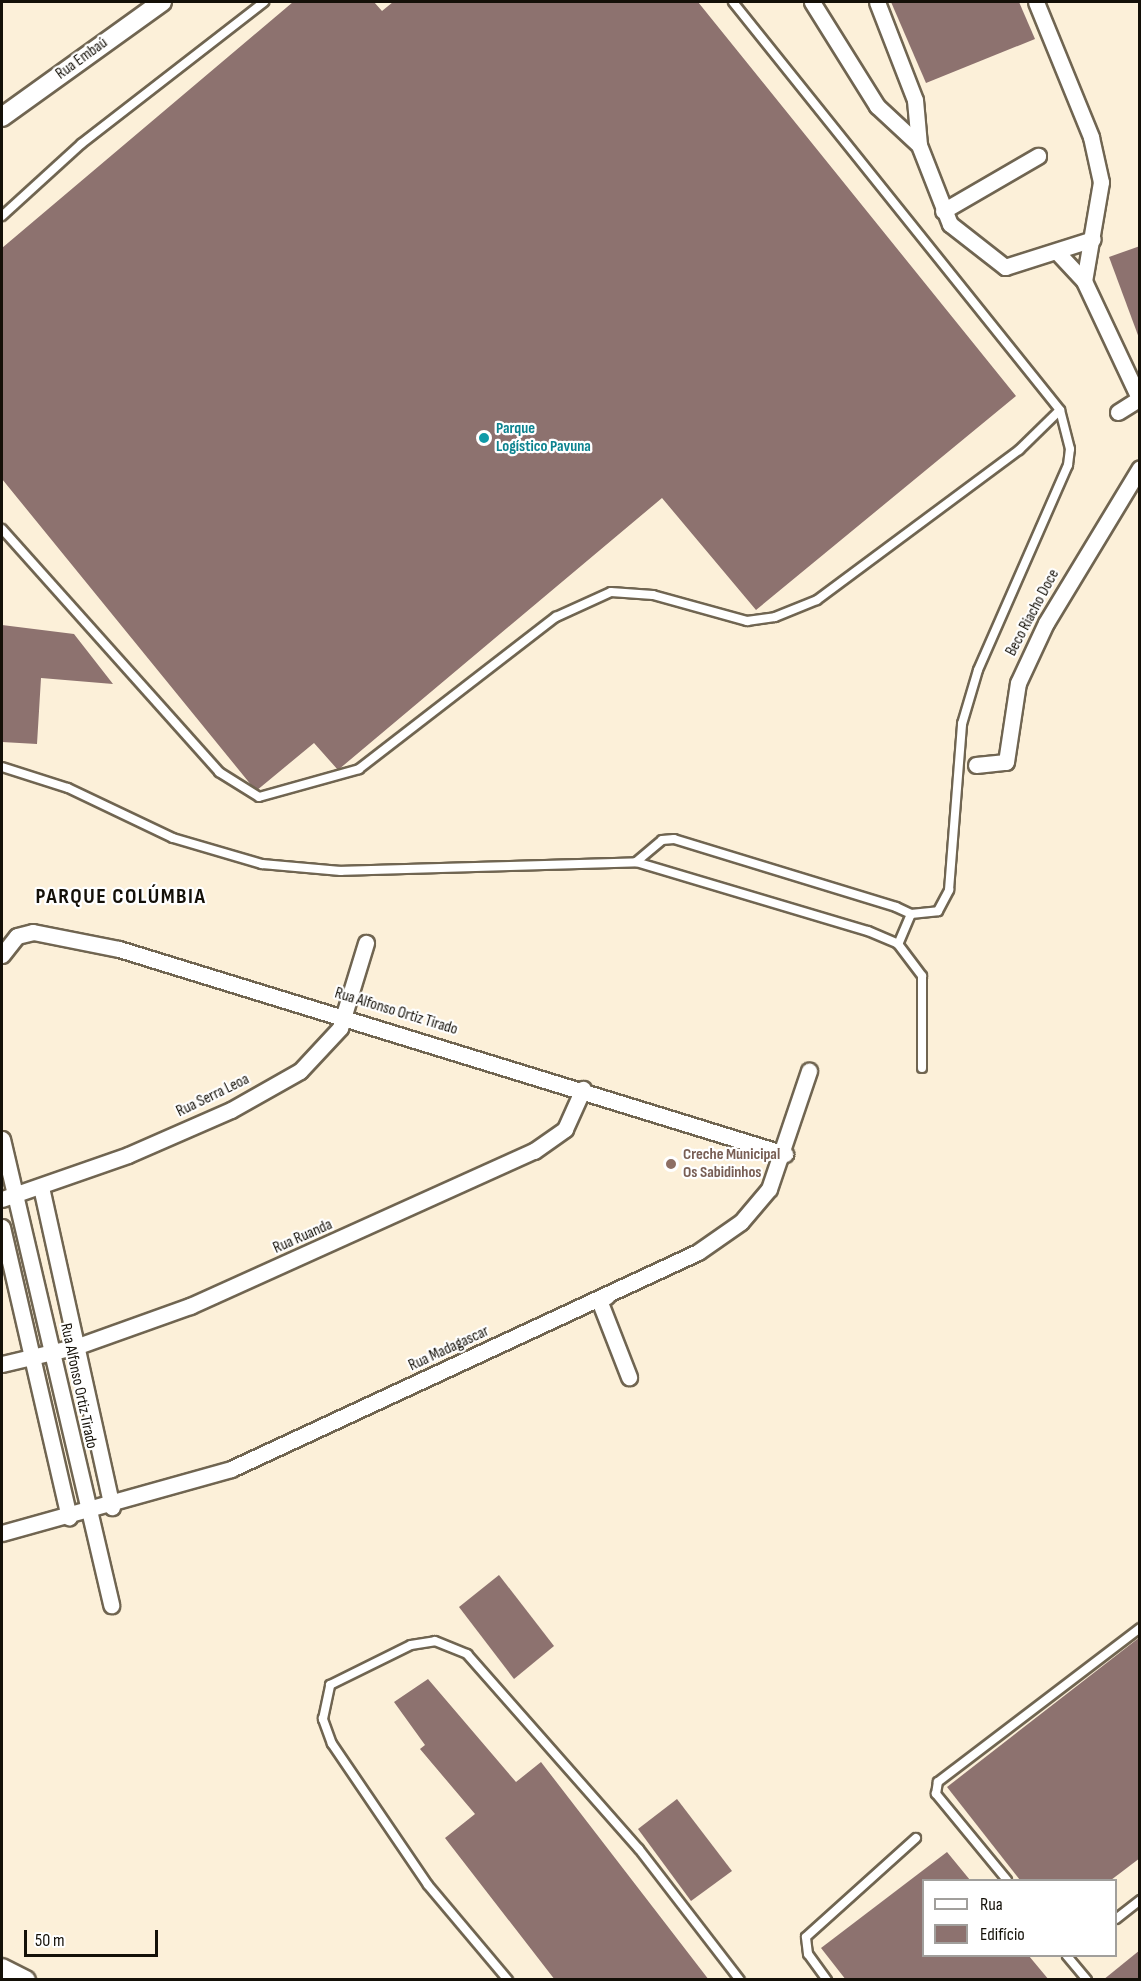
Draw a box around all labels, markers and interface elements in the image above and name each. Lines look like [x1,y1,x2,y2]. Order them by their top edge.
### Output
street label: Rua Embaú [52,34,112,84]
place label: Parque Logístico Pavuna [496,419,591,457]
marker: Parque Logístico Pavuna [477,431,491,445]
street label: Beco Riacho Doce [1002,566,1064,660]
district label: PARQUE COLÚMBIA [36,884,206,910]
street label: Rua Alfonso Ortiz Tirado [332,984,460,1040]
street label: Rua Serra Leoa [173,1070,253,1122]
place label: Creche Municipal Os Sabidinhos [683,1145,780,1183]
marker: Creche Municipal Os Sabidinhos [664,1157,678,1171]
street label: Rua Ruanda [270,1215,336,1259]
street label: Rua Alfonso Ortiz Tirado [55,1322,101,1450]
street label: Rua Madagascar [406,1322,492,1376]
legend [922,1879,1117,1957]
text: Rua [980,1894,1003,1915]
scale bar [27,1918,160,1956]
text: Edifício [980,1924,1025,1945]
text: 50 m [35,1930,65,1951]

